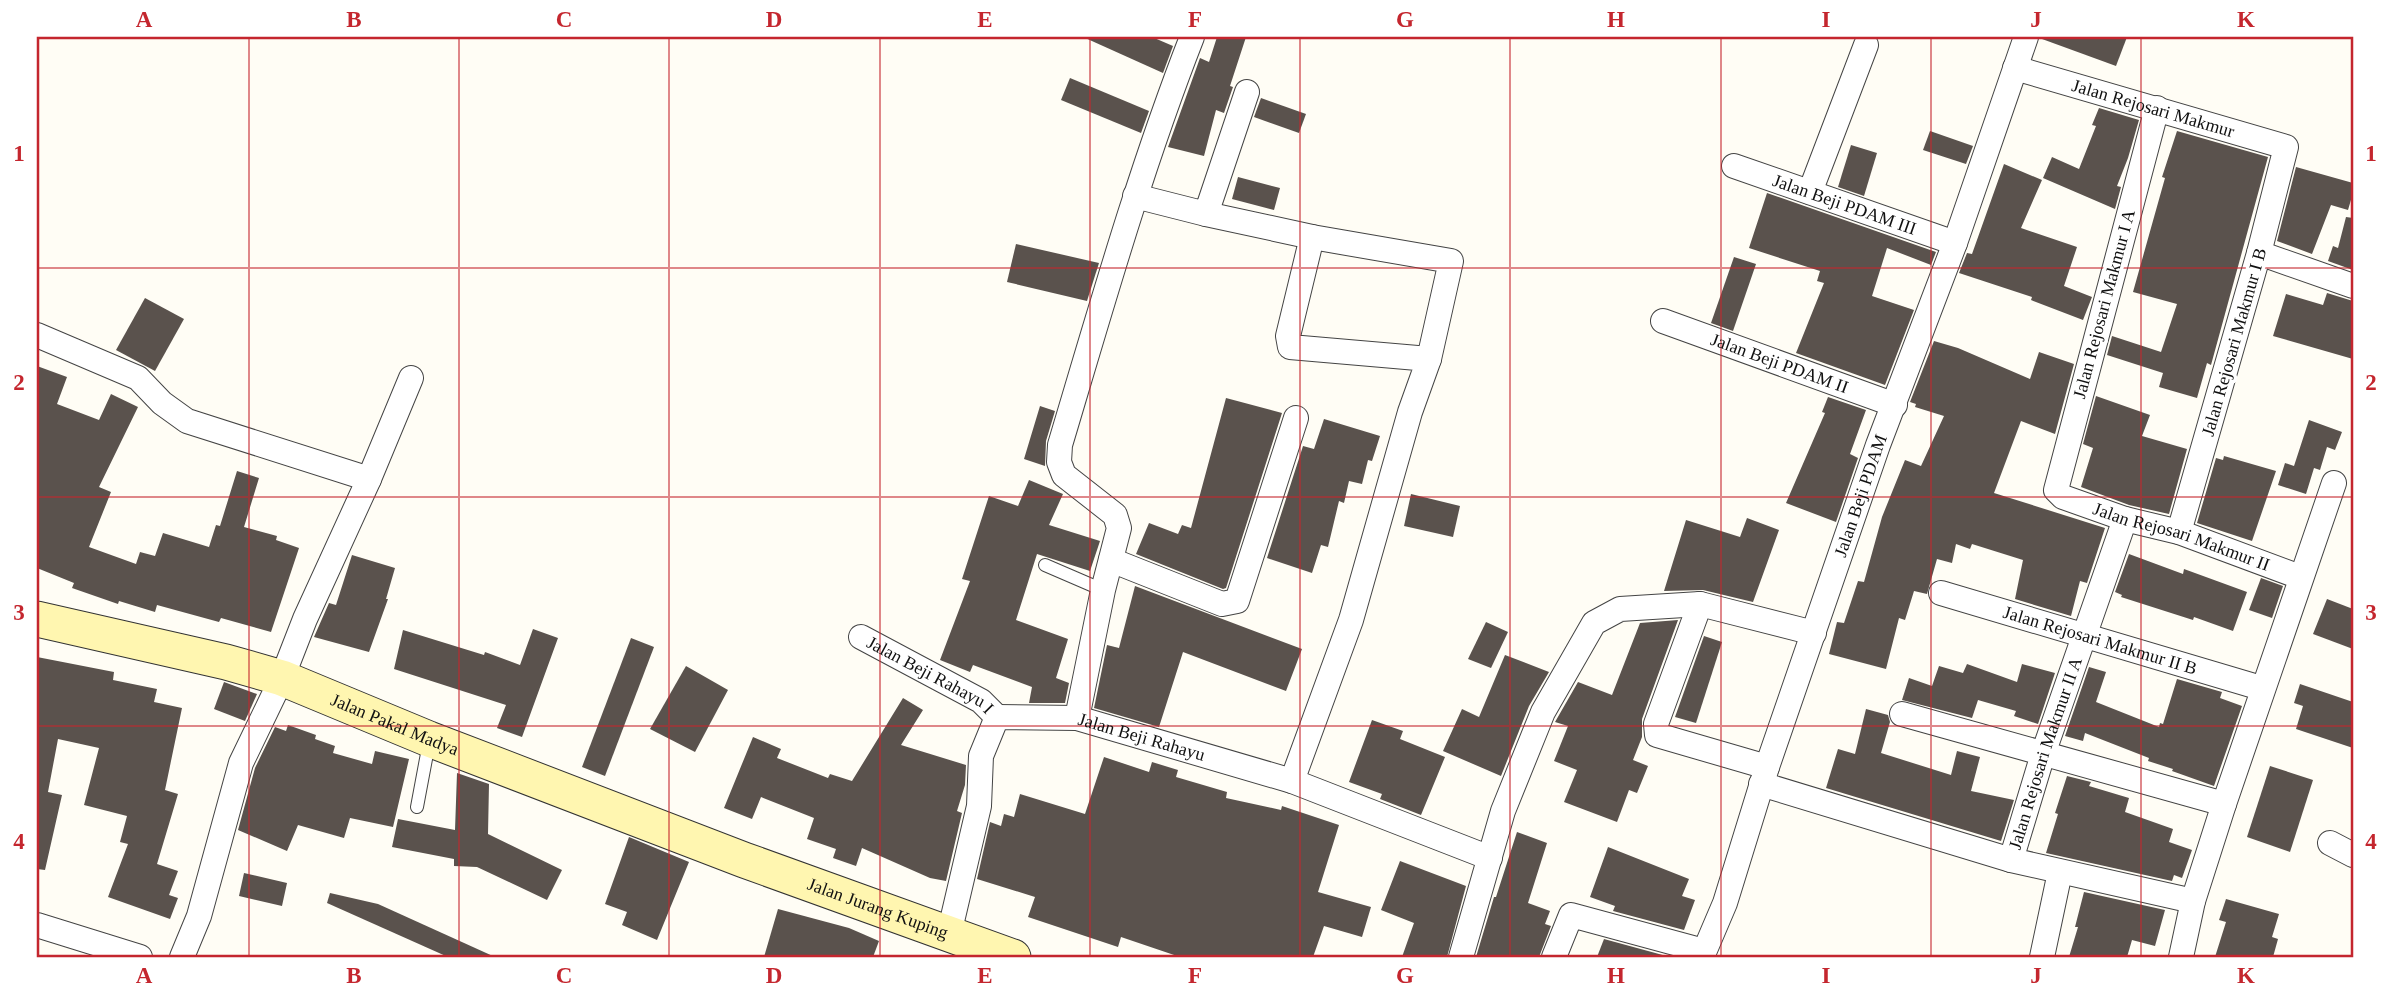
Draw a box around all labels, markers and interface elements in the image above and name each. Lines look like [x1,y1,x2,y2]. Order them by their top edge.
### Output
text: A [136,7,153,32]
text: B [346,7,362,32]
text: C [556,7,572,32]
text: D [766,7,782,32]
text: E [977,7,993,32]
text: F [1188,7,1202,32]
text: G [1396,7,1414,32]
text: H [1607,7,1625,32]
text: I [1822,7,1831,32]
text: J [2030,7,2042,32]
text: K [2237,7,2255,32]
street label: Jalan Rejosari Makmur [2070,75,2237,141]
text: 1 [13,141,25,166]
text: 1 [2365,141,2377,166]
street label: Jalan Beji PDAM III [1770,170,1919,239]
street label: Jalan Rejosari Makmur I A [2069,207,2139,401]
street label: Jalan Rejosari Makmur I B [2198,246,2270,438]
street label: Jalan Beji PDAM II [1708,329,1851,397]
text: 2 [13,370,25,395]
text: 2 [2365,370,2377,395]
street label: Jalan Beji PDAM [1830,432,1891,560]
street label: Jalan Rejosari Makmur II [2090,498,2272,575]
text: 3 [13,600,25,625]
text: 3 [2365,600,2377,625]
street label: Jalan Rejosari Makmur II B [2001,602,2199,678]
street label: Jalan Beji Rahayu I [864,632,998,718]
street label: Jalan Rejosari Makmur II A [2005,655,2086,852]
street label: Jalan Pakal Madya [328,689,461,759]
street label: Jalan Beji Rahayu [1076,709,1207,765]
text: 4 [13,829,25,854]
text: 4 [2365,829,2377,854]
street label: Jalan Jurang Kuping [805,874,951,943]
text: A [136,963,153,988]
text: B [346,963,362,988]
text: C [556,963,572,988]
text: D [766,963,782,988]
text: E [977,963,993,988]
text: F [1188,963,1202,988]
text: G [1396,963,1414,988]
text: H [1607,963,1625,988]
text: I [1822,963,1831,988]
text: J [2030,963,2042,988]
text: K [2237,963,2255,988]

